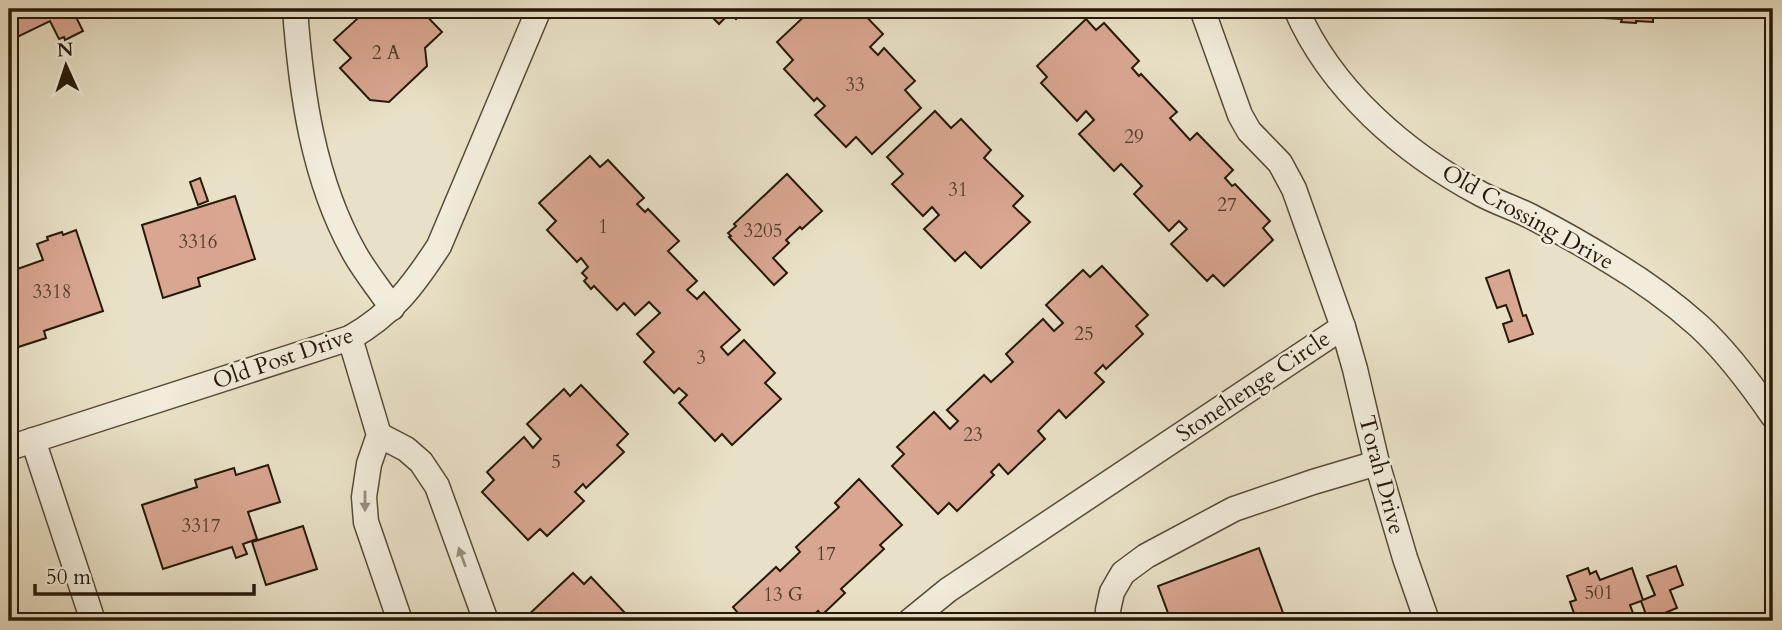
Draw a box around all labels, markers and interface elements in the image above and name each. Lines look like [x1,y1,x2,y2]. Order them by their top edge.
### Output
north arrow [32,32,102,102]
text: N [56,37,75,63]
house number: 2 A [372,40,401,66]
house number: 33 [845,72,865,98]
house number: 29 [1124,124,1144,150]
street label: Old Crossing Drive [1436,157,1620,277]
house number: 31 [948,177,968,203]
house number: 27 [1217,192,1237,218]
house number: 1 [598,214,608,240]
house number: 3205 [744,218,782,244]
house number: 3316 [179,229,217,255]
house number: 3318 [33,279,71,305]
street label: Old Post Drive [208,319,358,397]
house number: 25 [1074,321,1094,347]
street label: Stonehenge Circle [1170,323,1336,449]
house number: 3 [696,345,706,371]
street label: Torah Drive [1351,412,1413,538]
house number: 23 [963,422,983,448]
house number: 5 [551,449,561,475]
one-way arrow [359,491,371,513]
house number: 3317 [182,513,221,539]
house number: 17 [816,541,836,567]
one-way arrow [457,547,468,568]
scale bar [35,553,254,597]
text: 50 m [46,563,91,592]
house number: 501 [1584,580,1614,606]
house number: 13 G [763,582,803,608]

